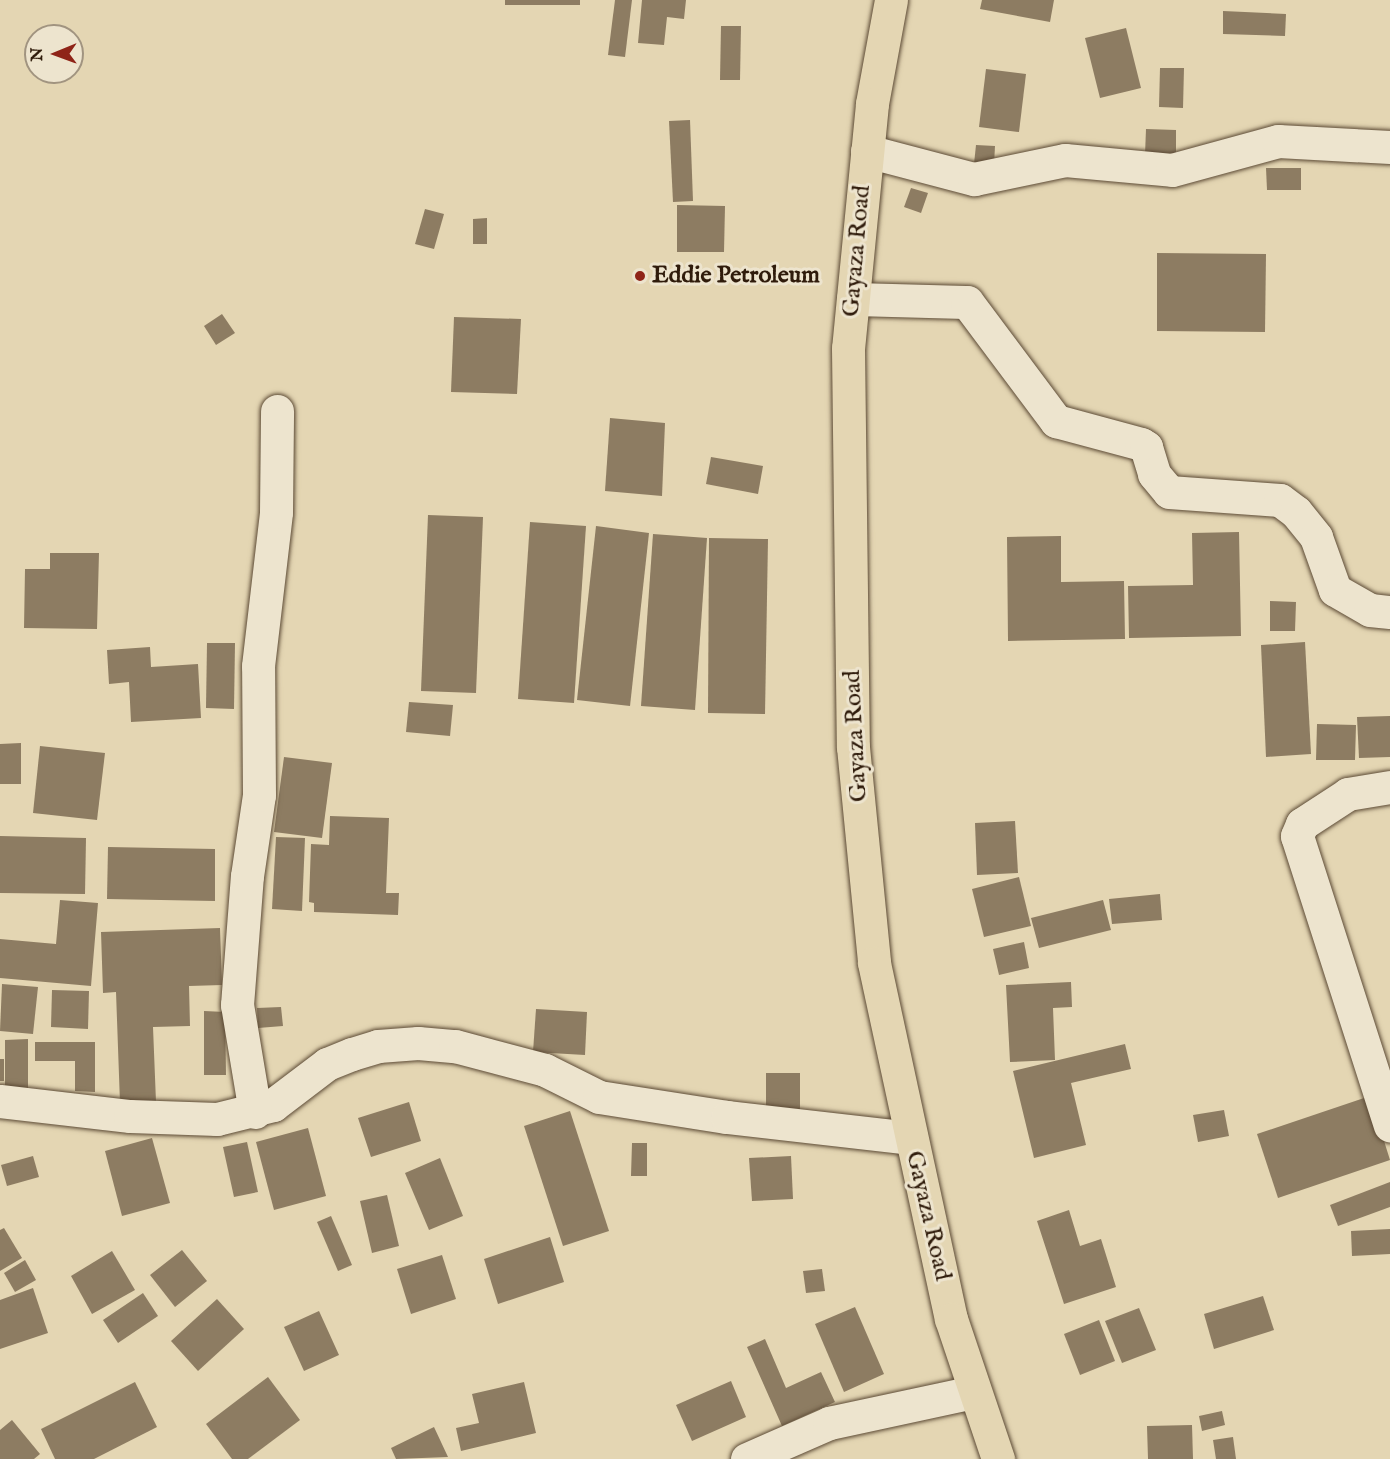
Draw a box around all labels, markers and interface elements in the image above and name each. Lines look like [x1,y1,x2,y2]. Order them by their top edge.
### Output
north arrow [24,24,84,84]
text: N [28,47,48,61]
street label: Gayaza Road [837,184,877,318]
place label: Eddie Petroleum [652,262,820,290]
marker: Eddie Petroleum [633,269,647,283]
street label: Gayaza Road [838,669,874,803]
street label: Gayaza Road [899,1148,957,1284]

